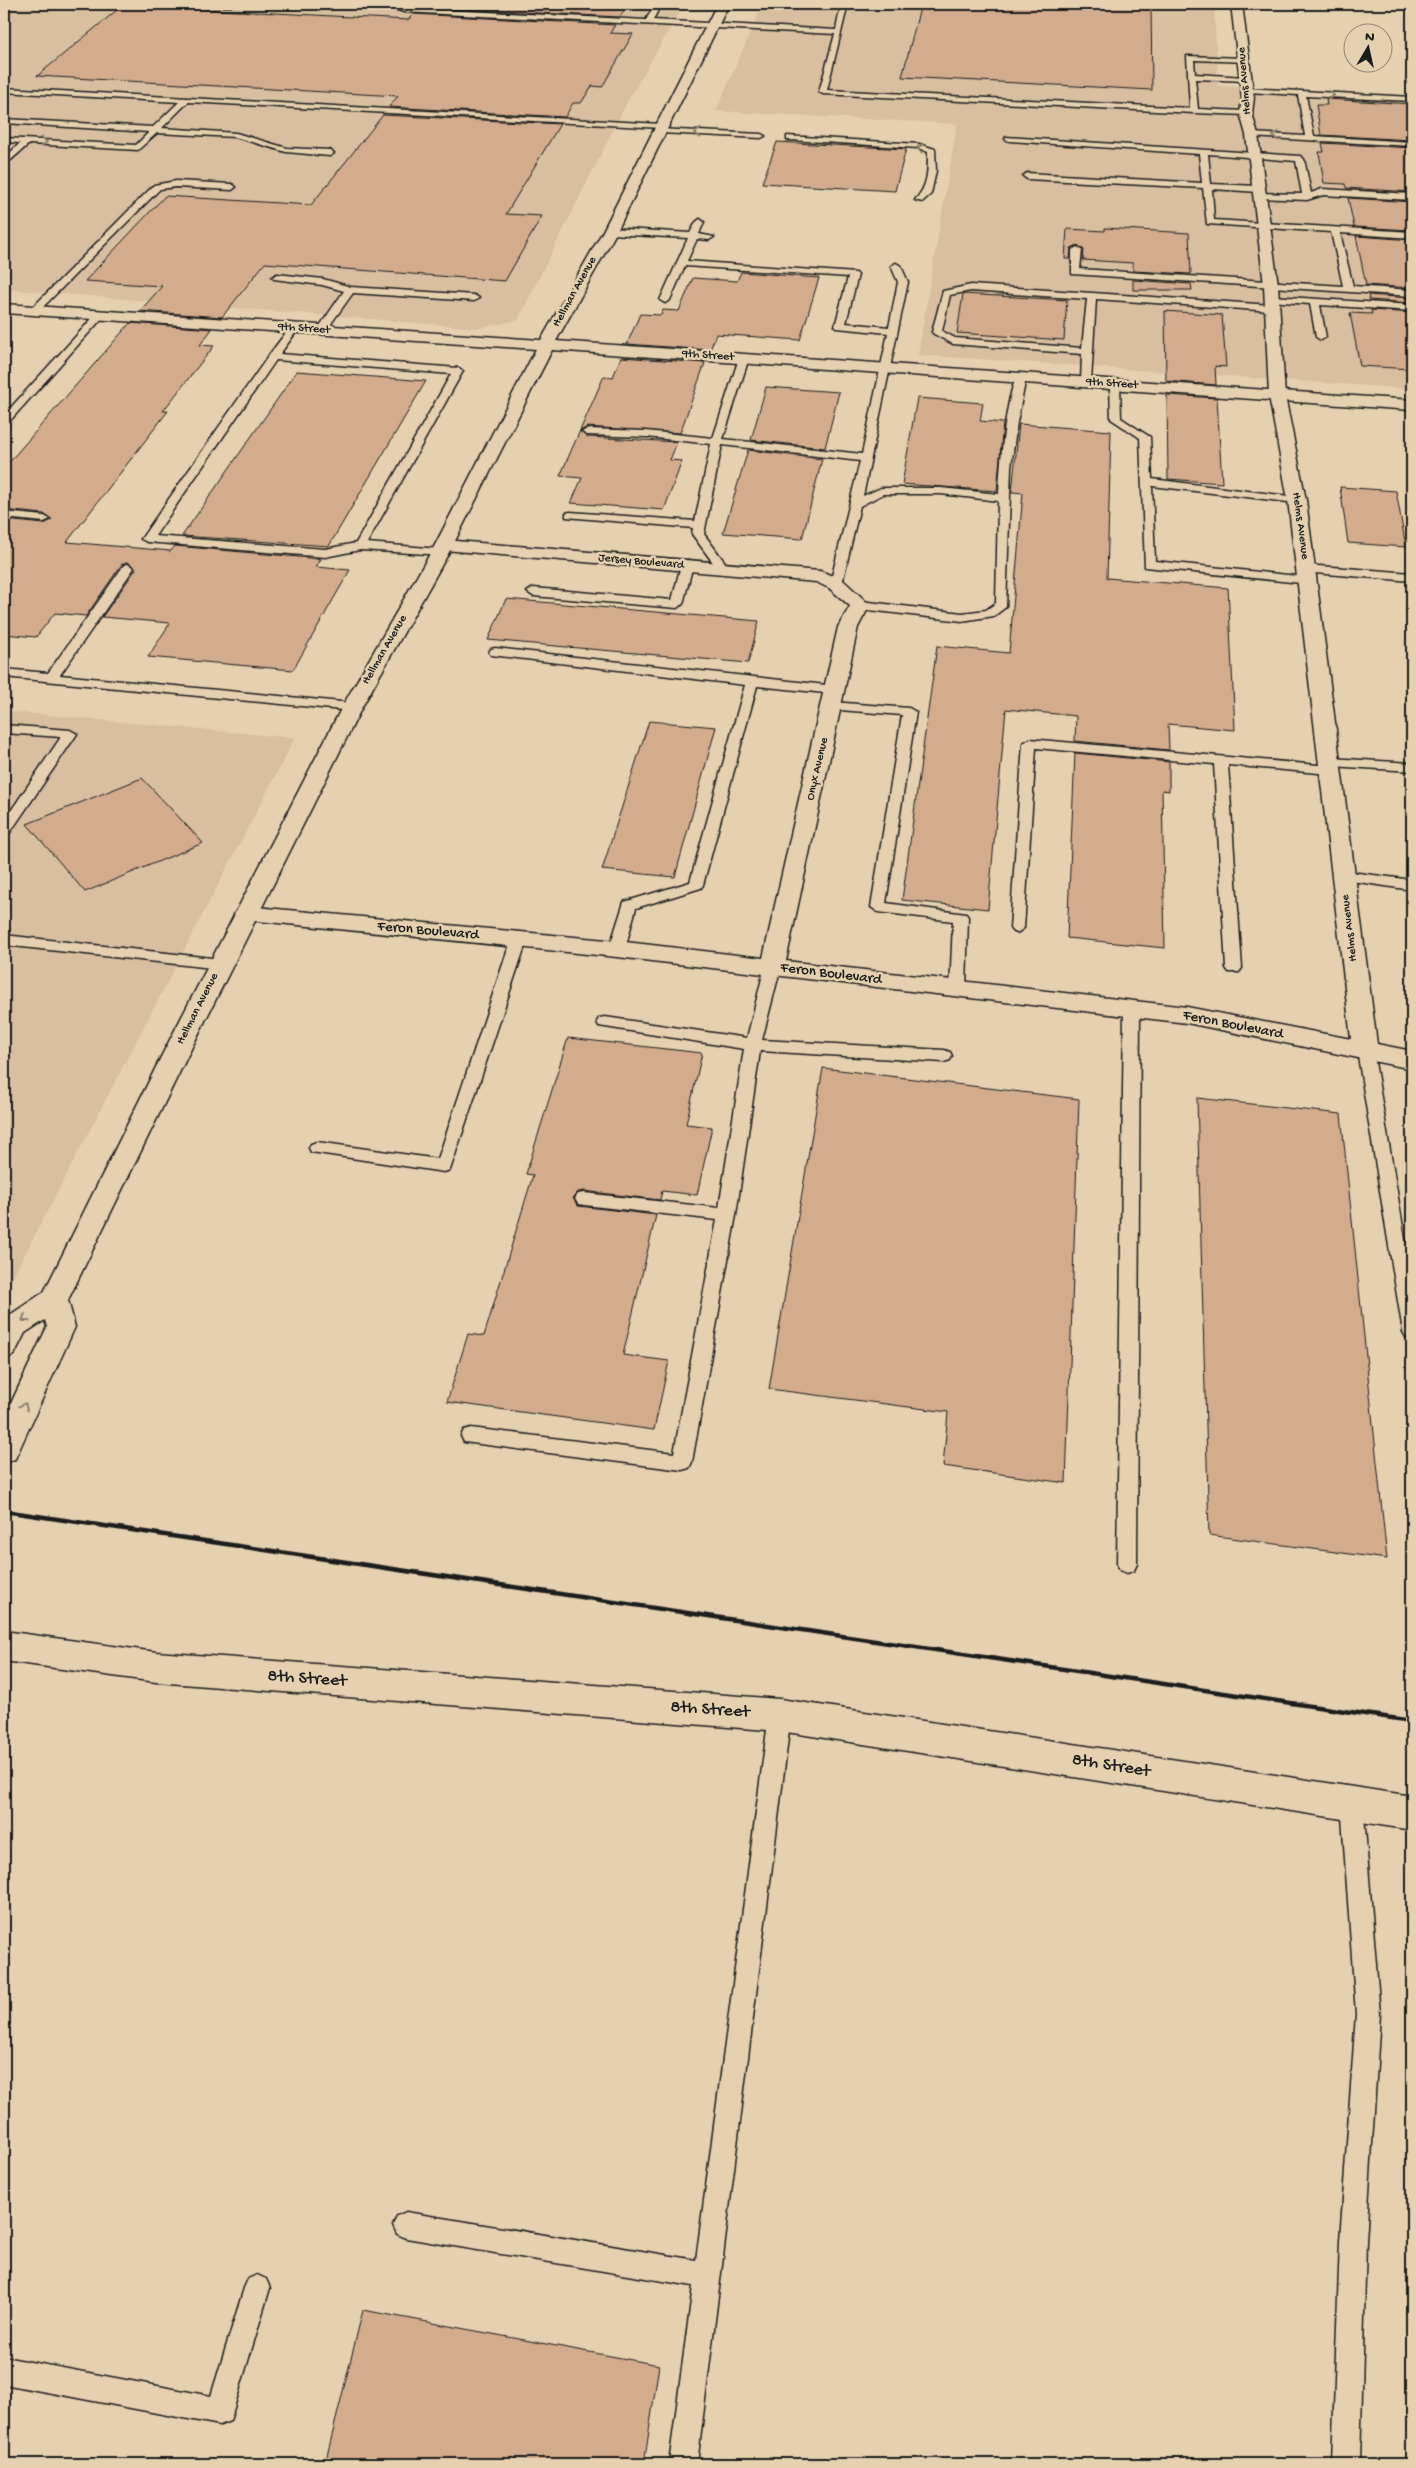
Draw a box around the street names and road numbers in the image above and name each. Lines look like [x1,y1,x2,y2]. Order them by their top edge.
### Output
street label: Helms Avenue [1235,46,1255,115]
street label: Hellman Avenue [550,254,600,330]
street label: 9th Street [276,320,332,338]
street label: 9th Street [680,347,736,365]
street label: 9th Street [1084,375,1140,393]
street label: Helms Avenue [1288,492,1312,561]
street label: Jersey Boulevard [597,551,686,573]
street label: Hellman Avenue [359,612,411,687]
street label: Onyx Avenue [804,735,832,802]
street label: Helms Avenue [1339,893,1361,962]
street label: Feron Boulevard [376,918,481,945]
street label: Feron Boulevard [778,959,884,989]
street label: Hellman Avenue [174,970,222,1047]
street label: Feron Boulevard [1180,1006,1286,1044]
street label: 8th Street [267,1666,349,1692]
street label: 8th Street [670,1697,752,1723]
street label: 8th Street [1070,1749,1153,1783]

